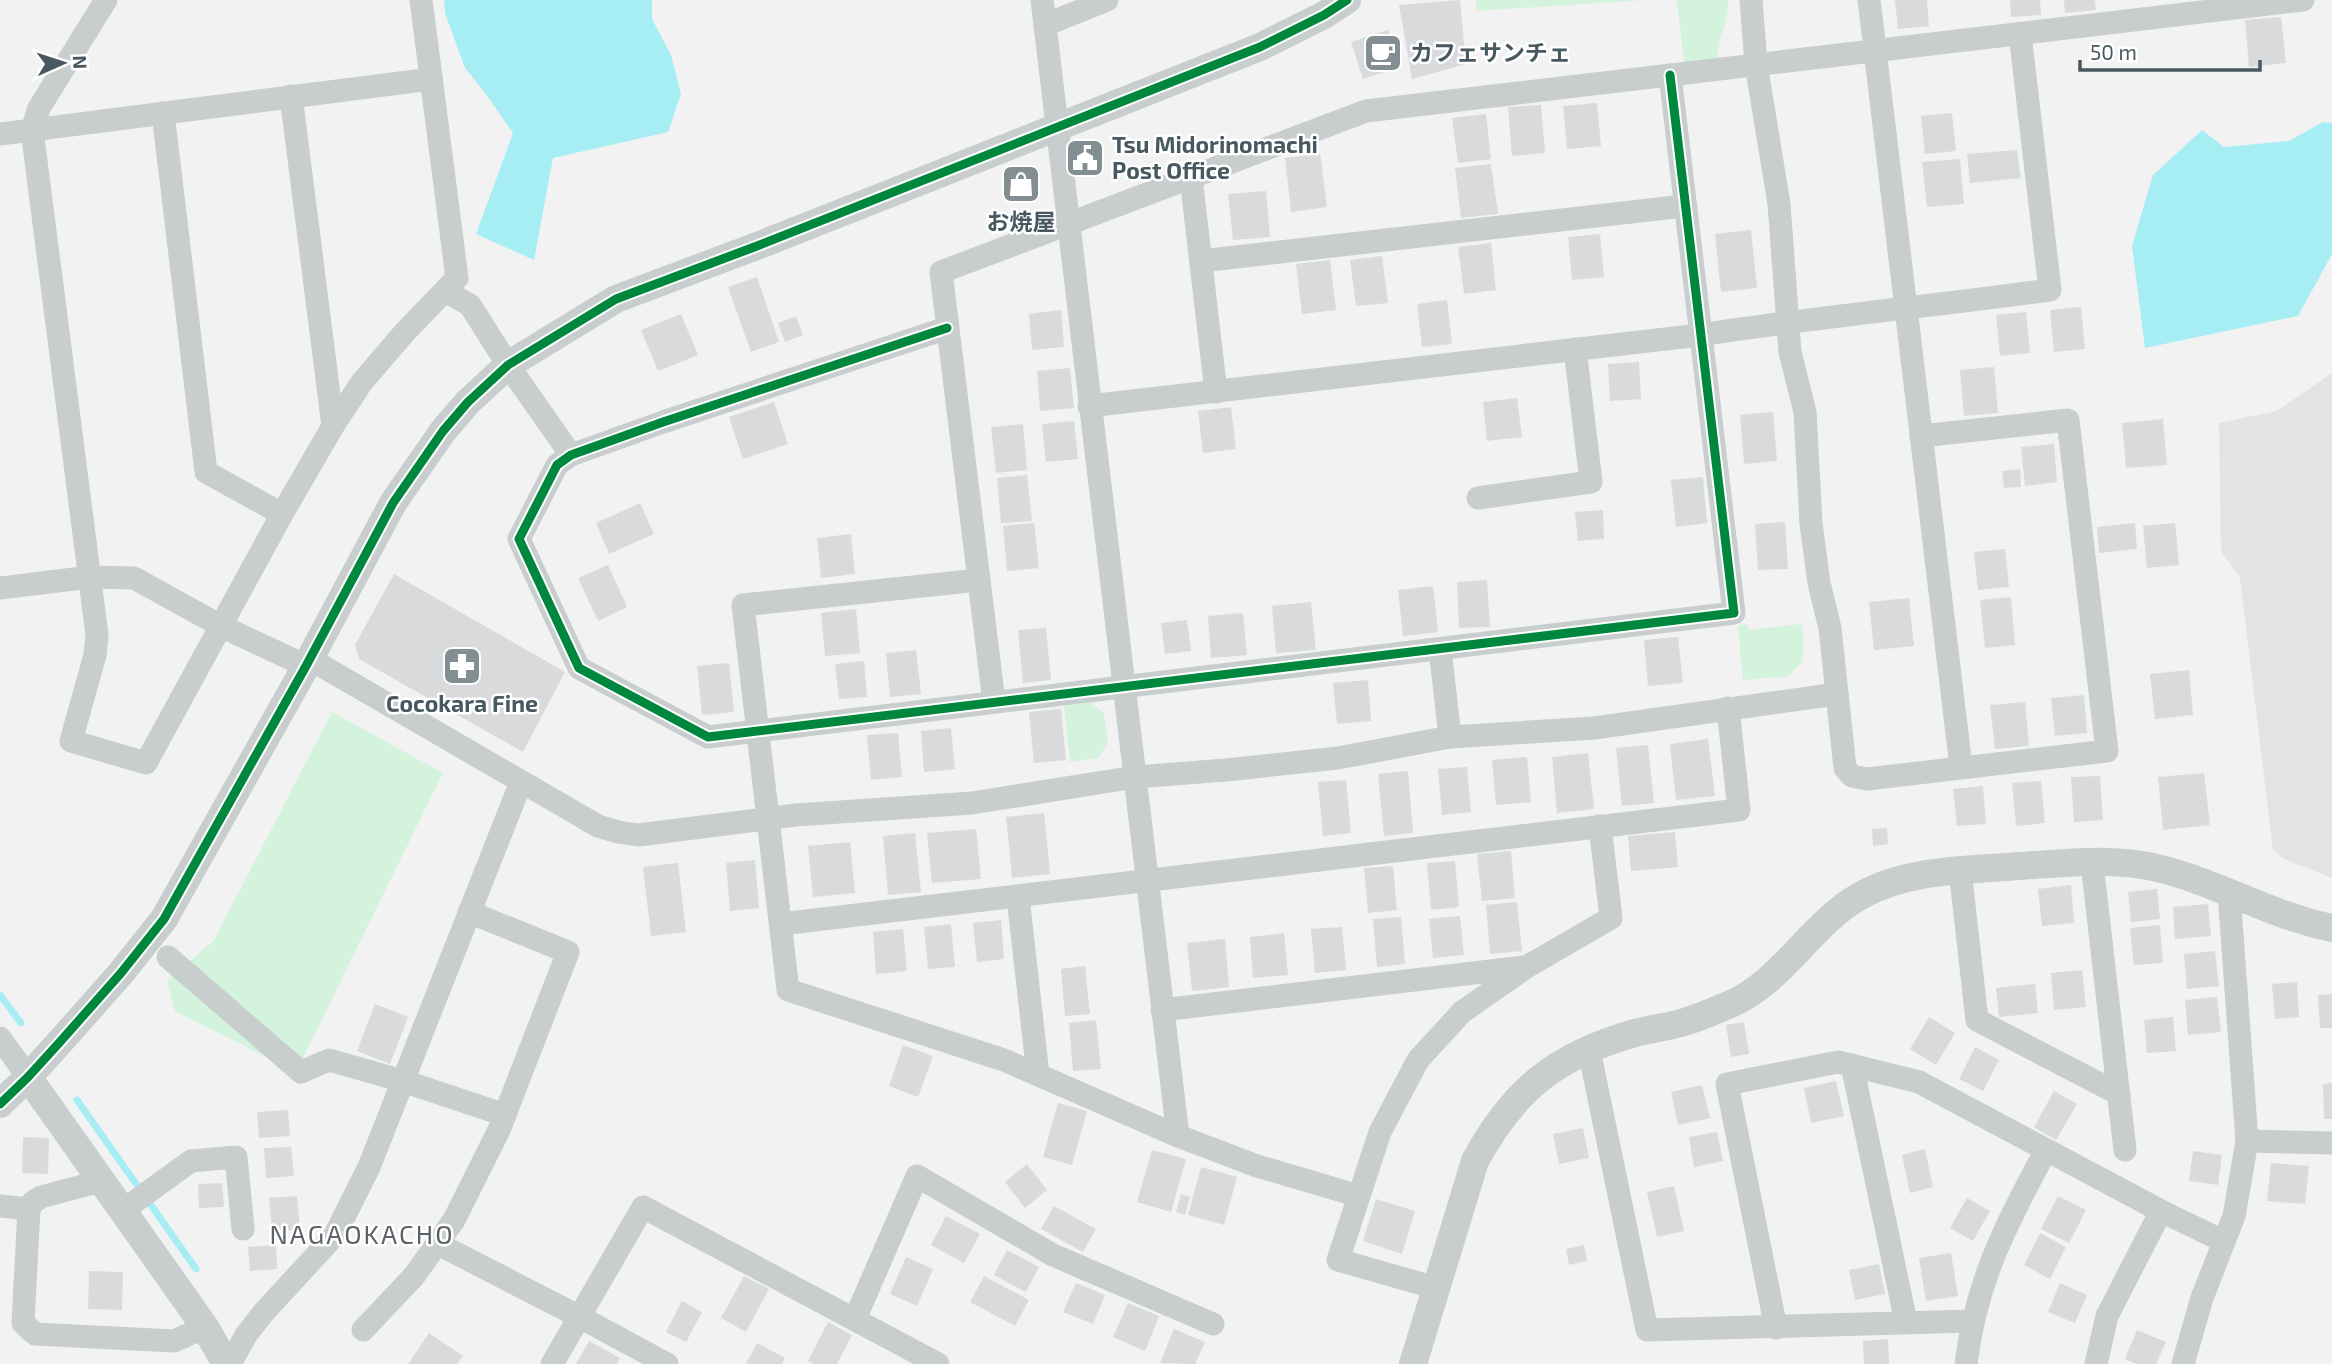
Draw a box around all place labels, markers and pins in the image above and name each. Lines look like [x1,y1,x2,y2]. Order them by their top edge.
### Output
cafe icon: カフェサンチェ [1362,32,1404,74]
place label: カフェサンチェ [1410,38,1571,66]
place label: Tsu Midorinomachi Post Office [1112,130,1318,184]
public building icon: Tsu Midorinomachi Post Office [1064,137,1106,179]
shop icon: お焼屋 [1000,163,1042,205]
place label: お焼屋 [987,207,1056,235]
pharmacy icon: Cocokara Fine [441,645,483,687]
place label: Cocokara Fine [386,689,538,717]

